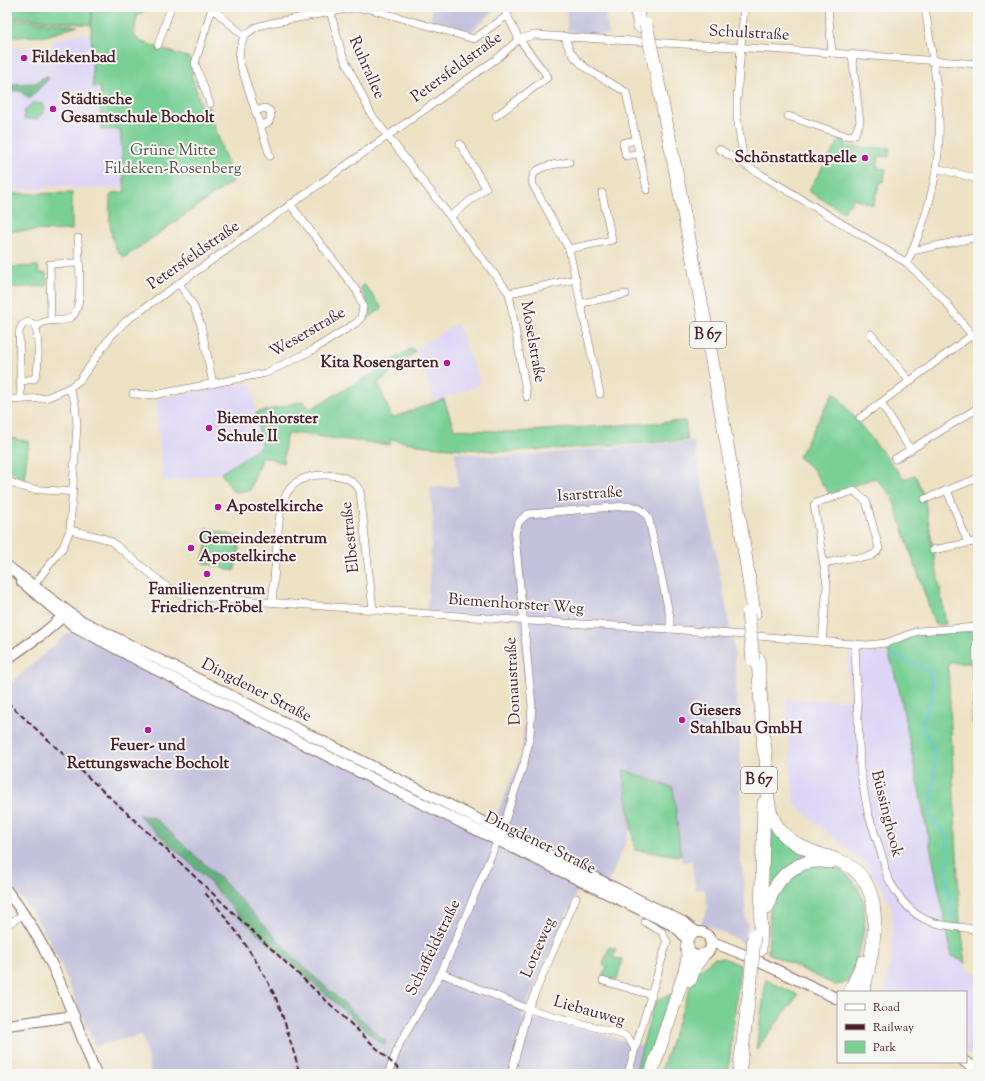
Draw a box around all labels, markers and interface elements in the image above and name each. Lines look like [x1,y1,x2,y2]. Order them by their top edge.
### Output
street label: Schulstraße [708,20,790,48]
street label: Petersfeldstraße [407,27,507,109]
street label: Ruhrallee [342,33,390,103]
place label: Fildekenbad [32,47,117,70]
marker: Fildekenbad [19,53,29,63]
place label: Städtische Gesamtschule Bocholt [61,89,215,130]
marker: Städtische Gesamtschule Bocholt [48,104,58,114]
park label: Grüne Mitte Fildeken-Rosenberg [104,140,242,181]
place label: Schönstattkapelle [735,147,858,170]
marker: Schönstattkapelle [860,153,870,163]
street label: Petersfeldstraße [143,216,245,296]
street label: Moselstraße [514,299,550,385]
street label: Weserstraße [266,302,350,364]
road number: B 67 [690,322,726,348]
place label: Kita Rosengarten [321,352,440,375]
marker: Kita Rosengarten [442,358,452,368]
place label: Biemenhorster Schule II [217,408,319,449]
marker: Biemenhorster Schule II [204,423,214,433]
street label: Isarstraße [556,481,624,509]
place label: Apostelkirche [226,496,324,519]
street label: Elbestraße [336,500,366,574]
marker: Apostelkirche [213,502,223,512]
place label: Gemeindezentrum Apostelkirche [199,528,328,569]
marker: Gemeindezentrum Apostelkirche [186,543,196,553]
marker: Familienzentrum Friedrich-Fröbel [202,569,212,579]
place label: Familienzentrum Friedrich-Fröbel [149,579,266,620]
street label: Biemenhorster Weg [447,589,585,621]
street label: Donaustraße [500,636,528,726]
street label: Dingdener Straße [197,653,315,729]
place label: Giesers Stahlbau GmbH [690,700,803,741]
marker: Giesers Stahlbau GmbH [677,715,687,725]
marker: Feuer- und Rettungswache Bocholt [143,725,153,735]
place label: Feuer- und Rettungswache Bocholt [67,735,230,776]
road number: B 67 [741,767,777,793]
street label: Büssinghook [864,768,908,860]
street label: Dingdener Straße [481,807,599,881]
street label: Schaffeldstraße [401,896,467,1000]
street label: Lotzeweg [516,914,562,982]
street label: Liebauweg [551,991,628,1033]
legend [837,991,967,1063]
text: Road [873,999,900,1017]
text: Railway [873,1019,914,1037]
text: Park [873,1039,896,1057]

